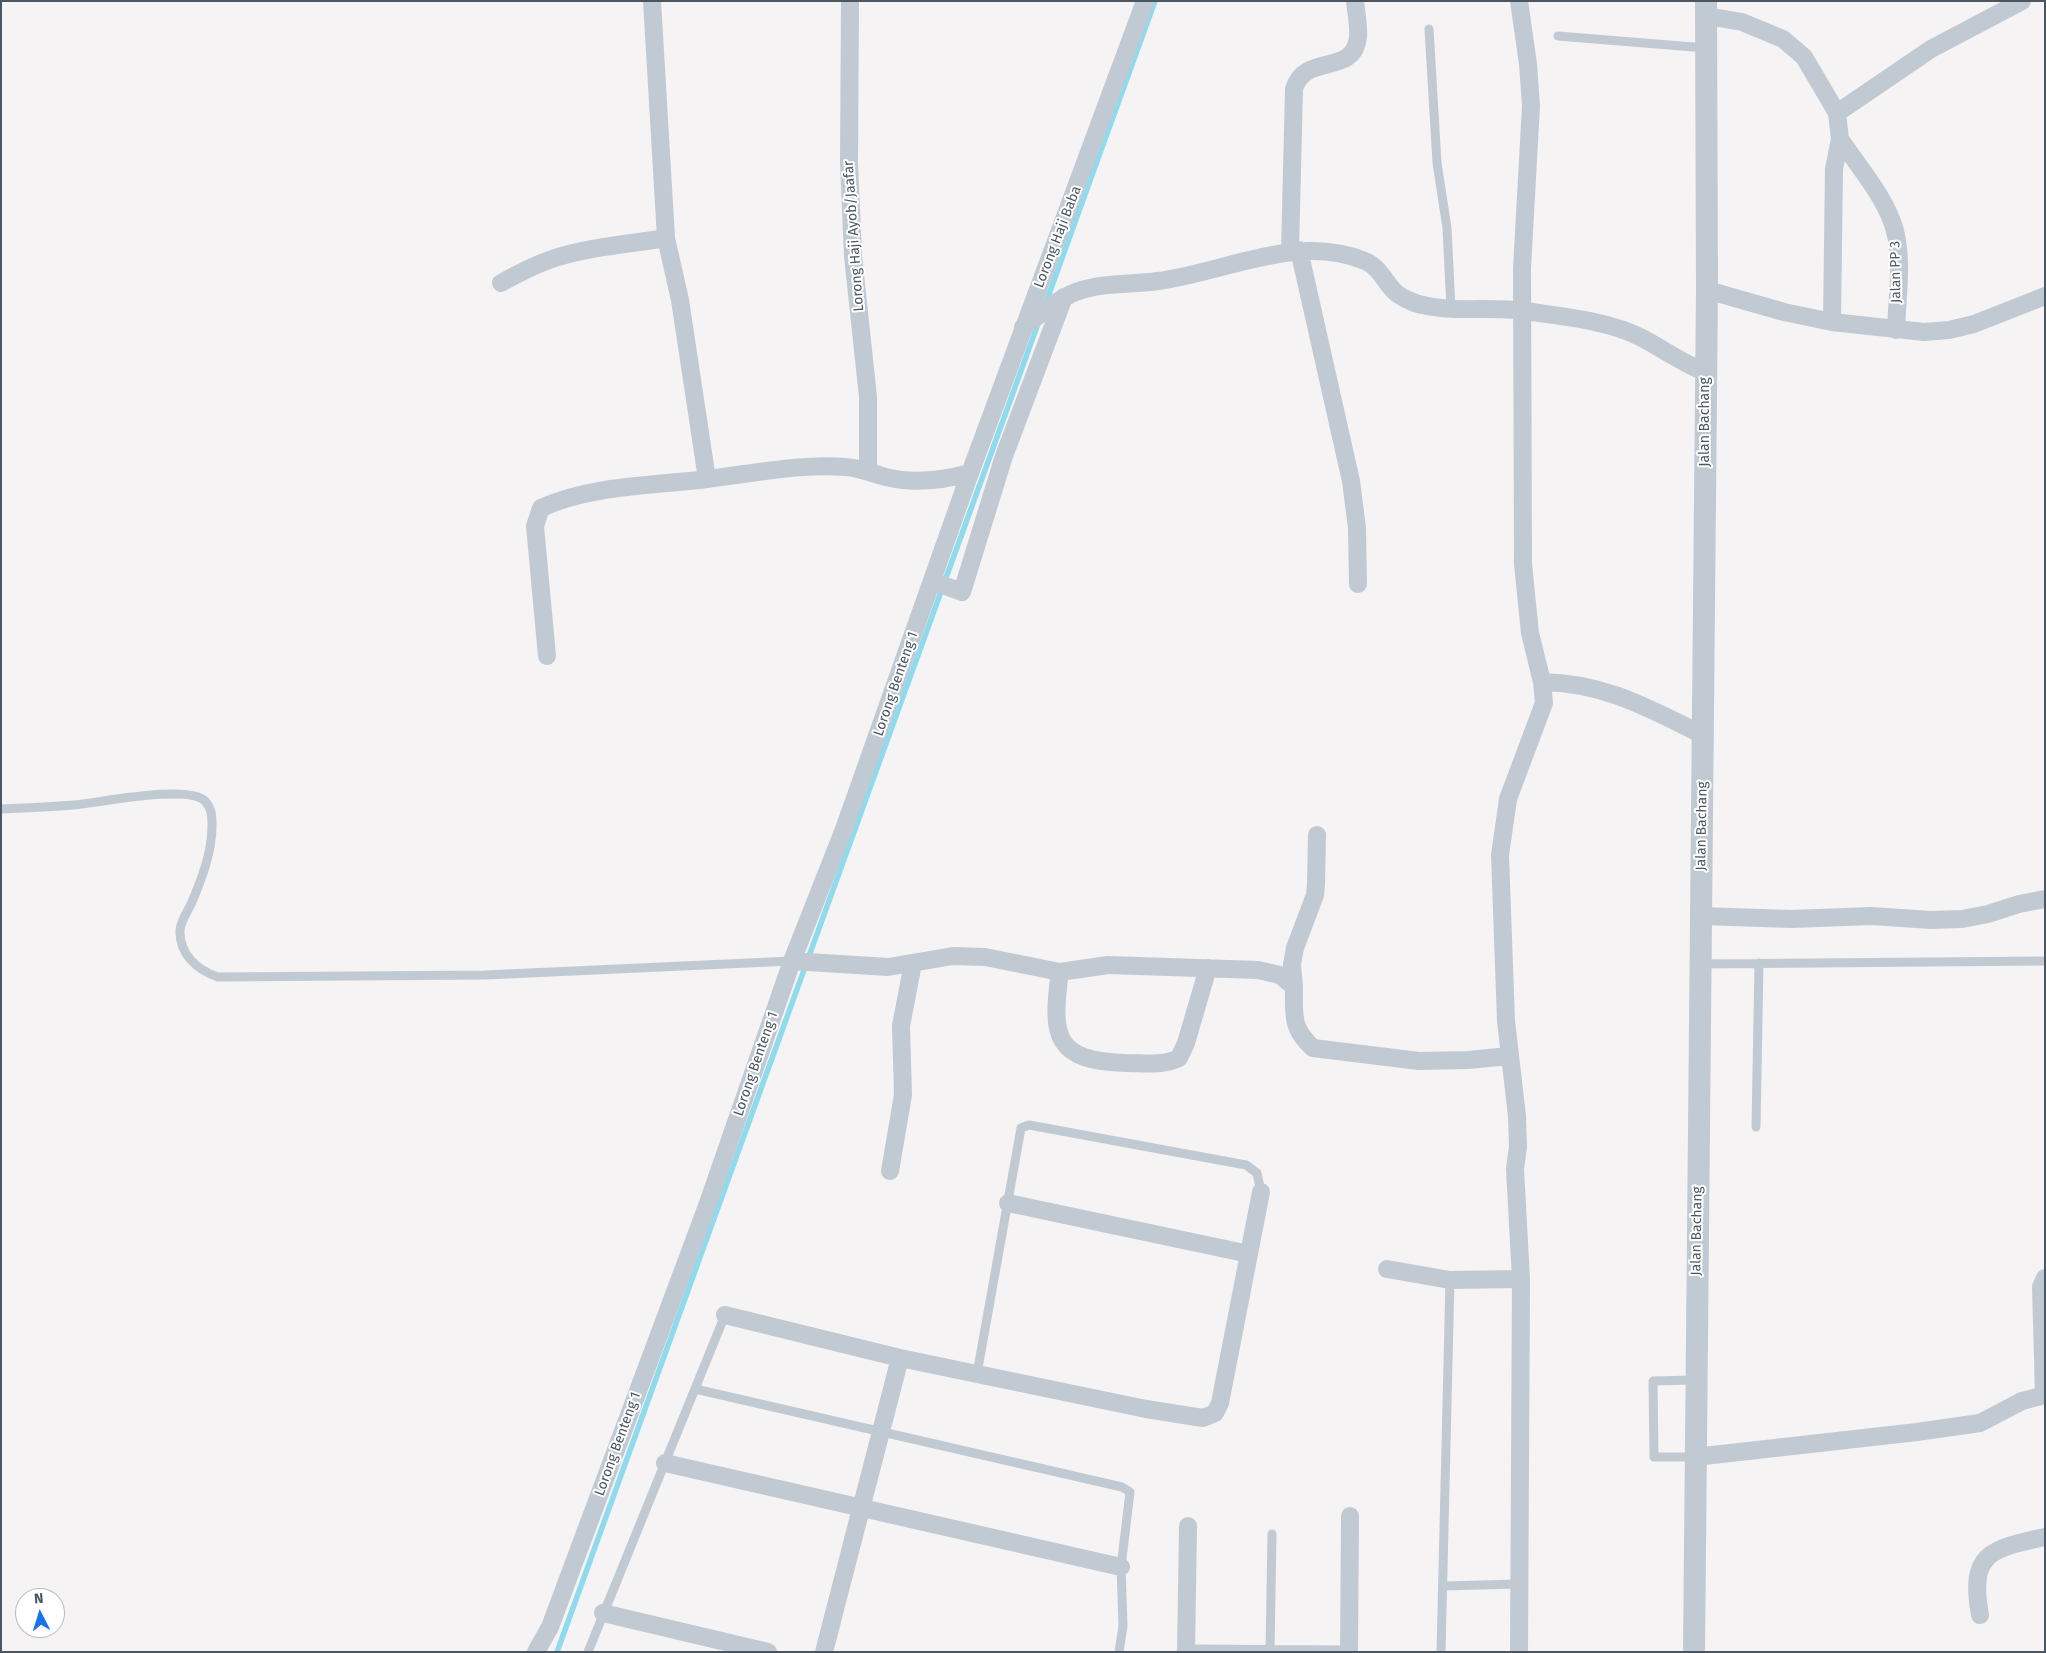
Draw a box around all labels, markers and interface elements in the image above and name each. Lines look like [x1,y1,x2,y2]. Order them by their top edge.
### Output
street label: Lorong Haji Ayob/Jaafar [840,160,868,312]
street label: Lorong Haji Baba [1031,184,1085,290]
street label: Jalan PP 3 [1887,241,1905,303]
street label: Jalan Bachang [1697,377,1713,467]
street label: Lorong Benteng 1 [870,630,922,738]
street label: Jalan Bachang [1693,781,1711,871]
street label: Lorong Benteng 1 [730,1010,782,1118]
street label: Jalan Bachang [1688,1186,1706,1276]
street label: Lorong Benteng 1 [591,1390,645,1498]
north arrow [15,1588,65,1638]
text: N [33,1590,44,1607]

